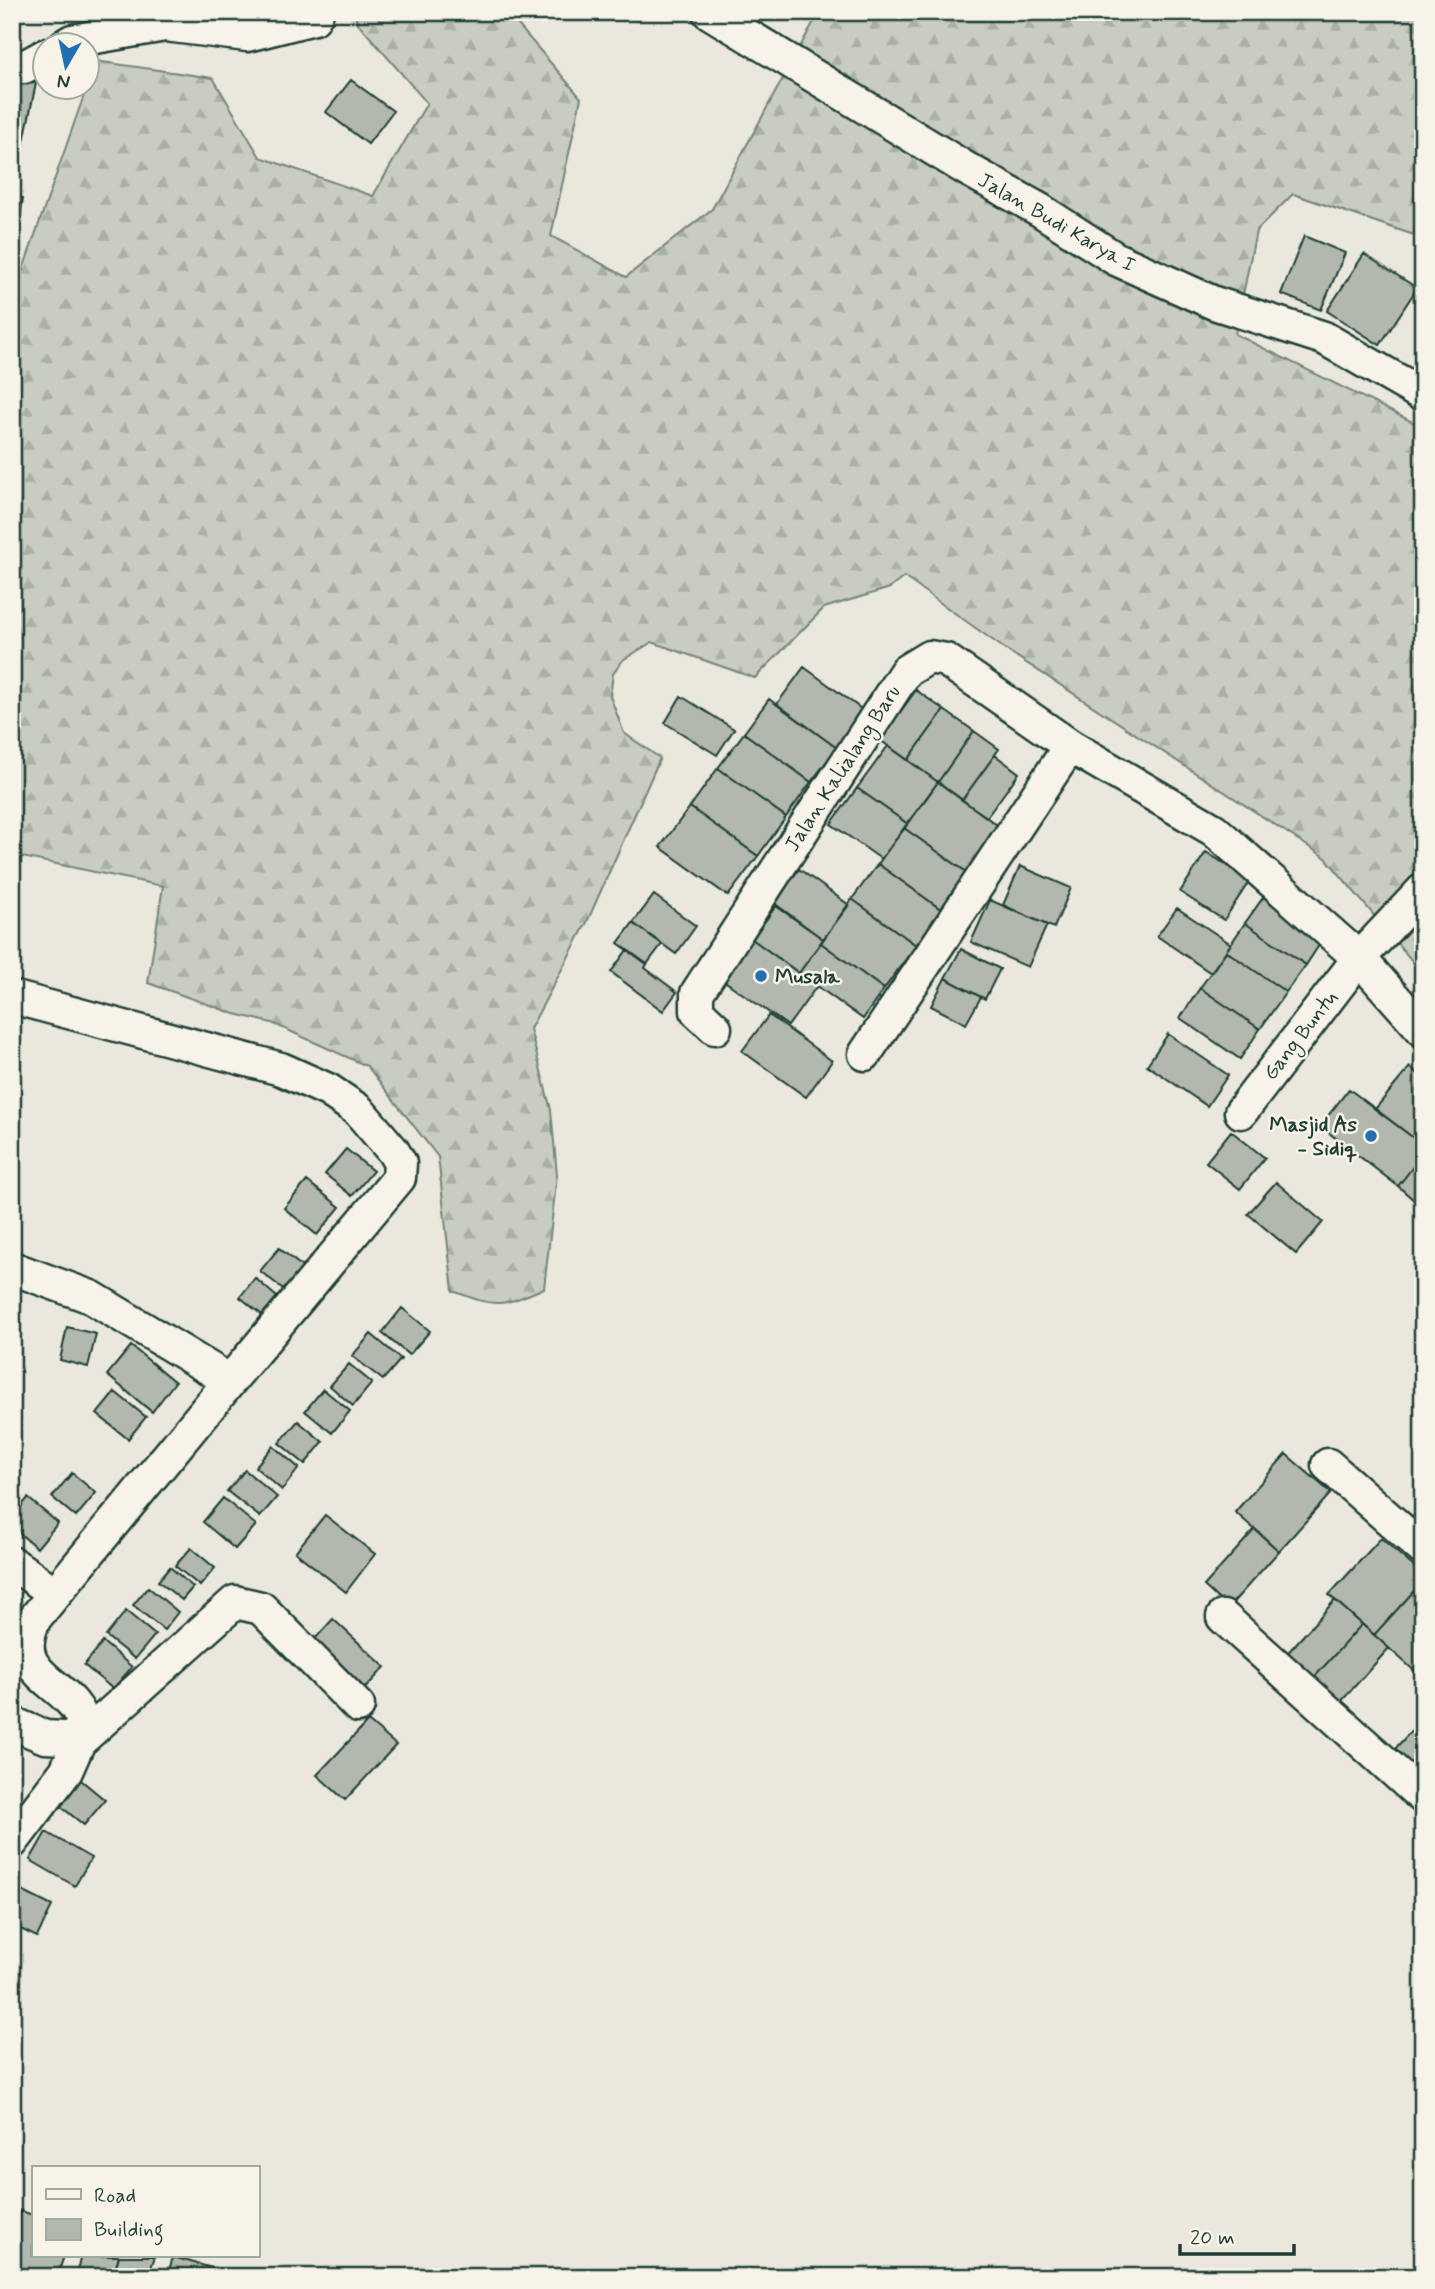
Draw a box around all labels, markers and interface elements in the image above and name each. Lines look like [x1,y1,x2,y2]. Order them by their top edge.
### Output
north arrow [32,32,102,102]
text: N [55,68,72,95]
street label: Jalan Budi Karya I [973,166,1140,279]
street label: Jalan Kalialang Baru [778,680,908,858]
place label: Musala [775,963,841,991]
marker: Musala [753,968,769,984]
street label: Gang Buntu [1257,985,1345,1087]
place label: Masjid As - Sidiq [1269,1111,1358,1163]
marker: Masjid As - Sidiq [1363,1128,1379,1144]
legend [32,2166,259,2258]
text: Road [94,2182,136,2210]
scale bar [1180,2212,1293,2256]
text: Building [94,2216,164,2246]
text: 20 m [1190,2224,1235,2252]

